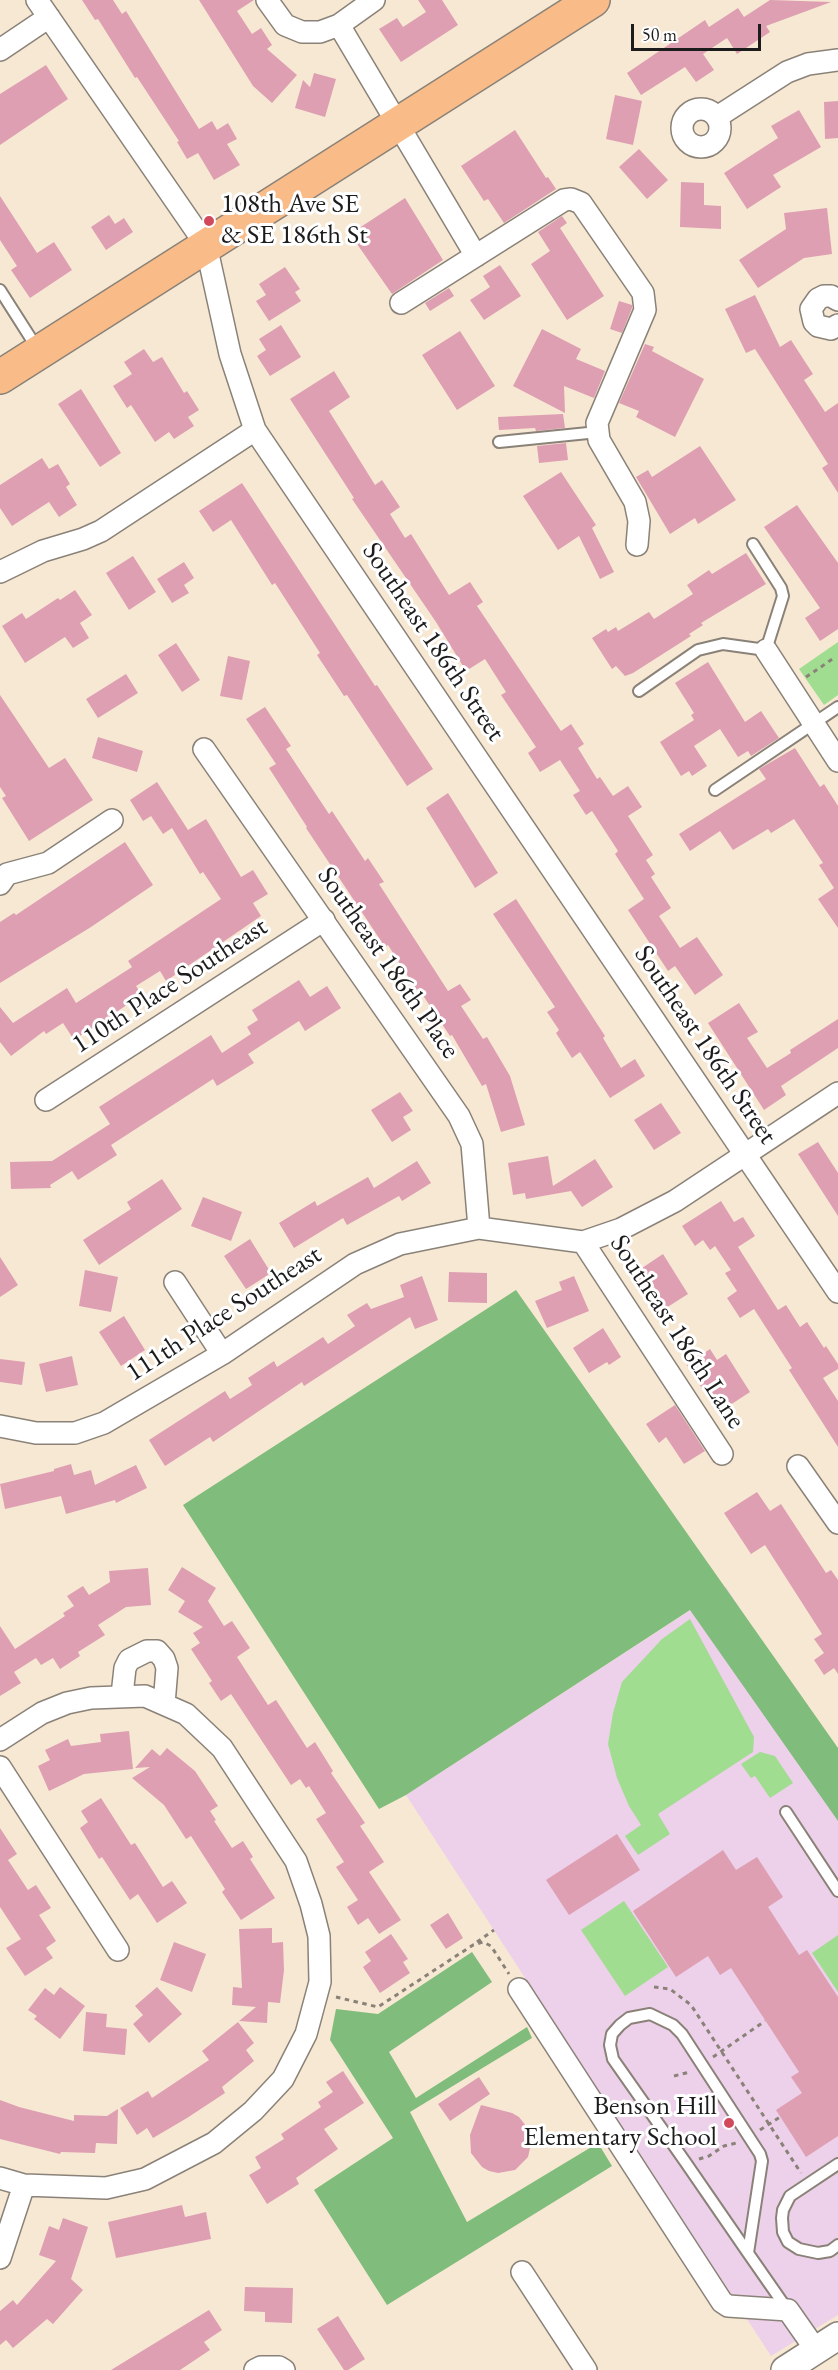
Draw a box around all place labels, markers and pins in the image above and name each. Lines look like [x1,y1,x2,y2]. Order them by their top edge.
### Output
place label: 108th Ave SE & SE 186th St [221,189,368,252]
marker: 108th Ave SE & SE 186th St [202,214,216,228]
place label: Benson Hill Elementary School [523,2091,717,2154]
marker: Benson Hill Elementary School [722,2116,736,2130]

